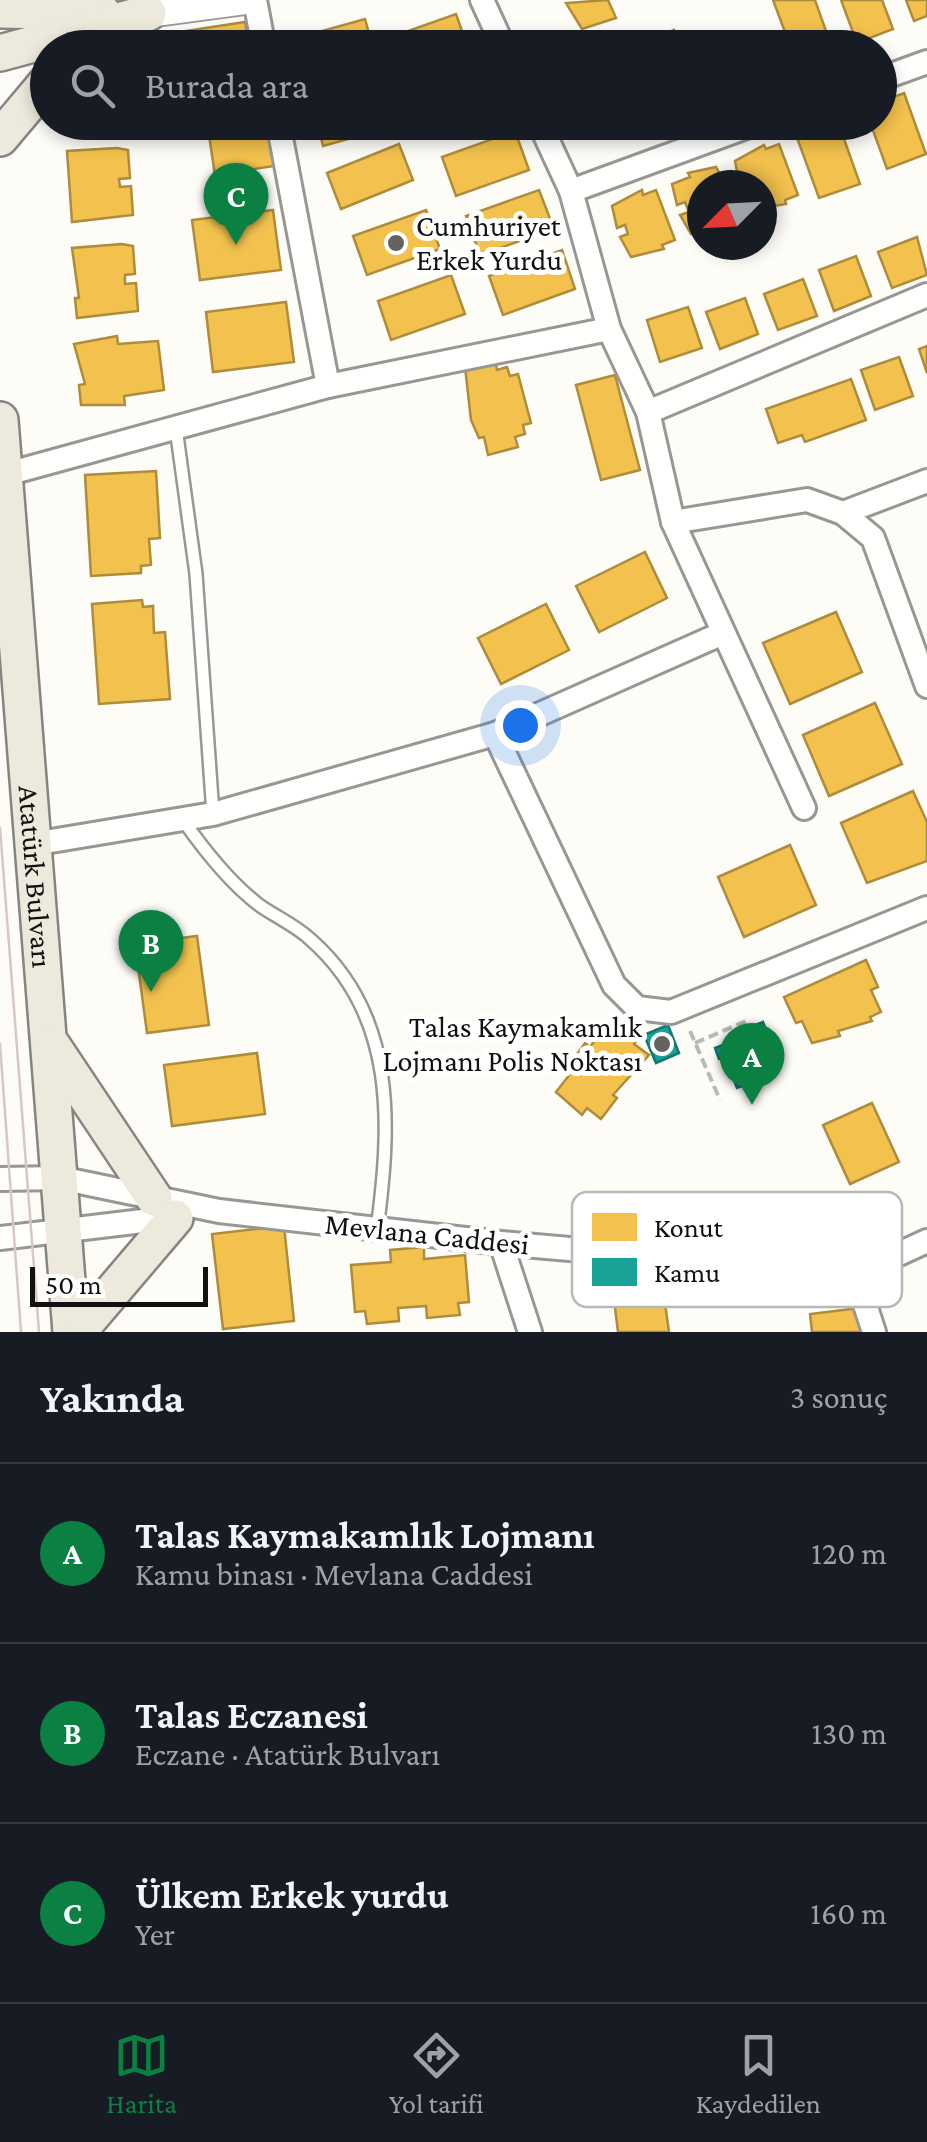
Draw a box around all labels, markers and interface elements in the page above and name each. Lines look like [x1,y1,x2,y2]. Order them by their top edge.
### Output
search box [30,30,897,140]
icon: search [65,58,120,113]
text: Burada ara [145,64,309,106]
pin: C [204,162,268,245]
north arrow [687,170,777,260]
place label: Cumhuriyet Erkek Yurdu [416,209,562,276]
marker: Cumhuriyet Erkek Yurdu [385,232,407,254]
your location [495,700,546,751]
street label: Atatürk Bulvarı [12,784,60,969]
pin: B [118,910,184,992]
place label: Talas Kaymakamlık Lojmanı Polis Noktası [383,1010,643,1078]
pin: A [720,1022,784,1105]
marker: Talas Kaymakamlık Lojmanı Polis Noktası [651,1033,673,1055]
legend [572,1192,902,1307]
street label: Mevlana Caddesi [323,1206,531,1261]
text: Konut [654,1212,724,1243]
text: Kamu [654,1257,720,1288]
scale bar [30,1262,208,1306]
text: 50 m [45,1269,102,1300]
text: Yakında [40,1374,184,1421]
text: 3 sonuç [790,1379,887,1415]
text: Talas Kaymakamlık Lojmanı [135,1514,595,1556]
text: A [63,1535,82,1571]
text: 120 m [811,1535,887,1571]
text: Kamu binası · Mevlana Caddesi [135,1556,533,1592]
text: Talas Eczanesi [135,1694,368,1736]
text: B [63,1715,82,1751]
text: 130 m [811,1715,887,1751]
text: Eczane · Atatürk Bulvarı [135,1736,440,1772]
text: Ülkem Erkek yurdu [135,1874,448,1916]
text: C [63,1895,82,1931]
text: 160 m [810,1895,887,1931]
text: Yer [135,1916,175,1952]
tab: Harita [106,2028,177,2119]
tab: Yol tarifi [389,2028,483,2119]
tab: Kaydedilen [696,2028,821,2119]

